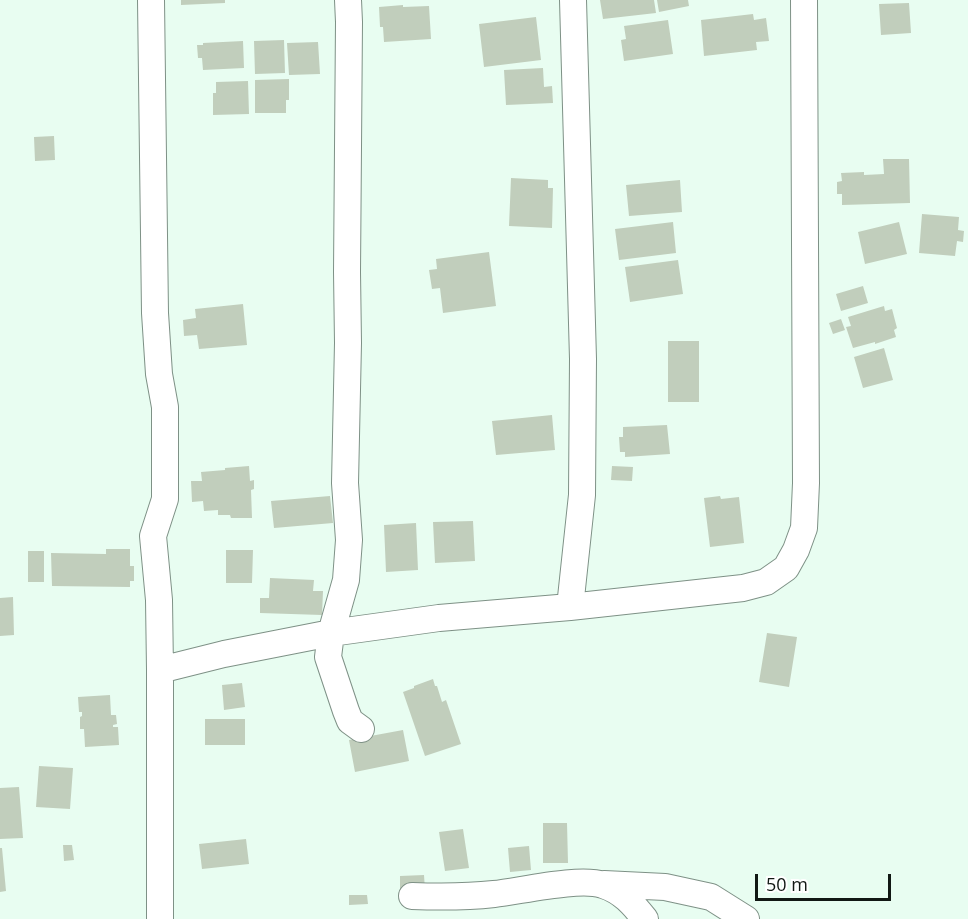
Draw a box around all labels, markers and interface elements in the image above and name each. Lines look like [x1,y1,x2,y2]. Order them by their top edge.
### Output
scale bar [758,862,894,900]
text: 50 m [766,872,808,896]

